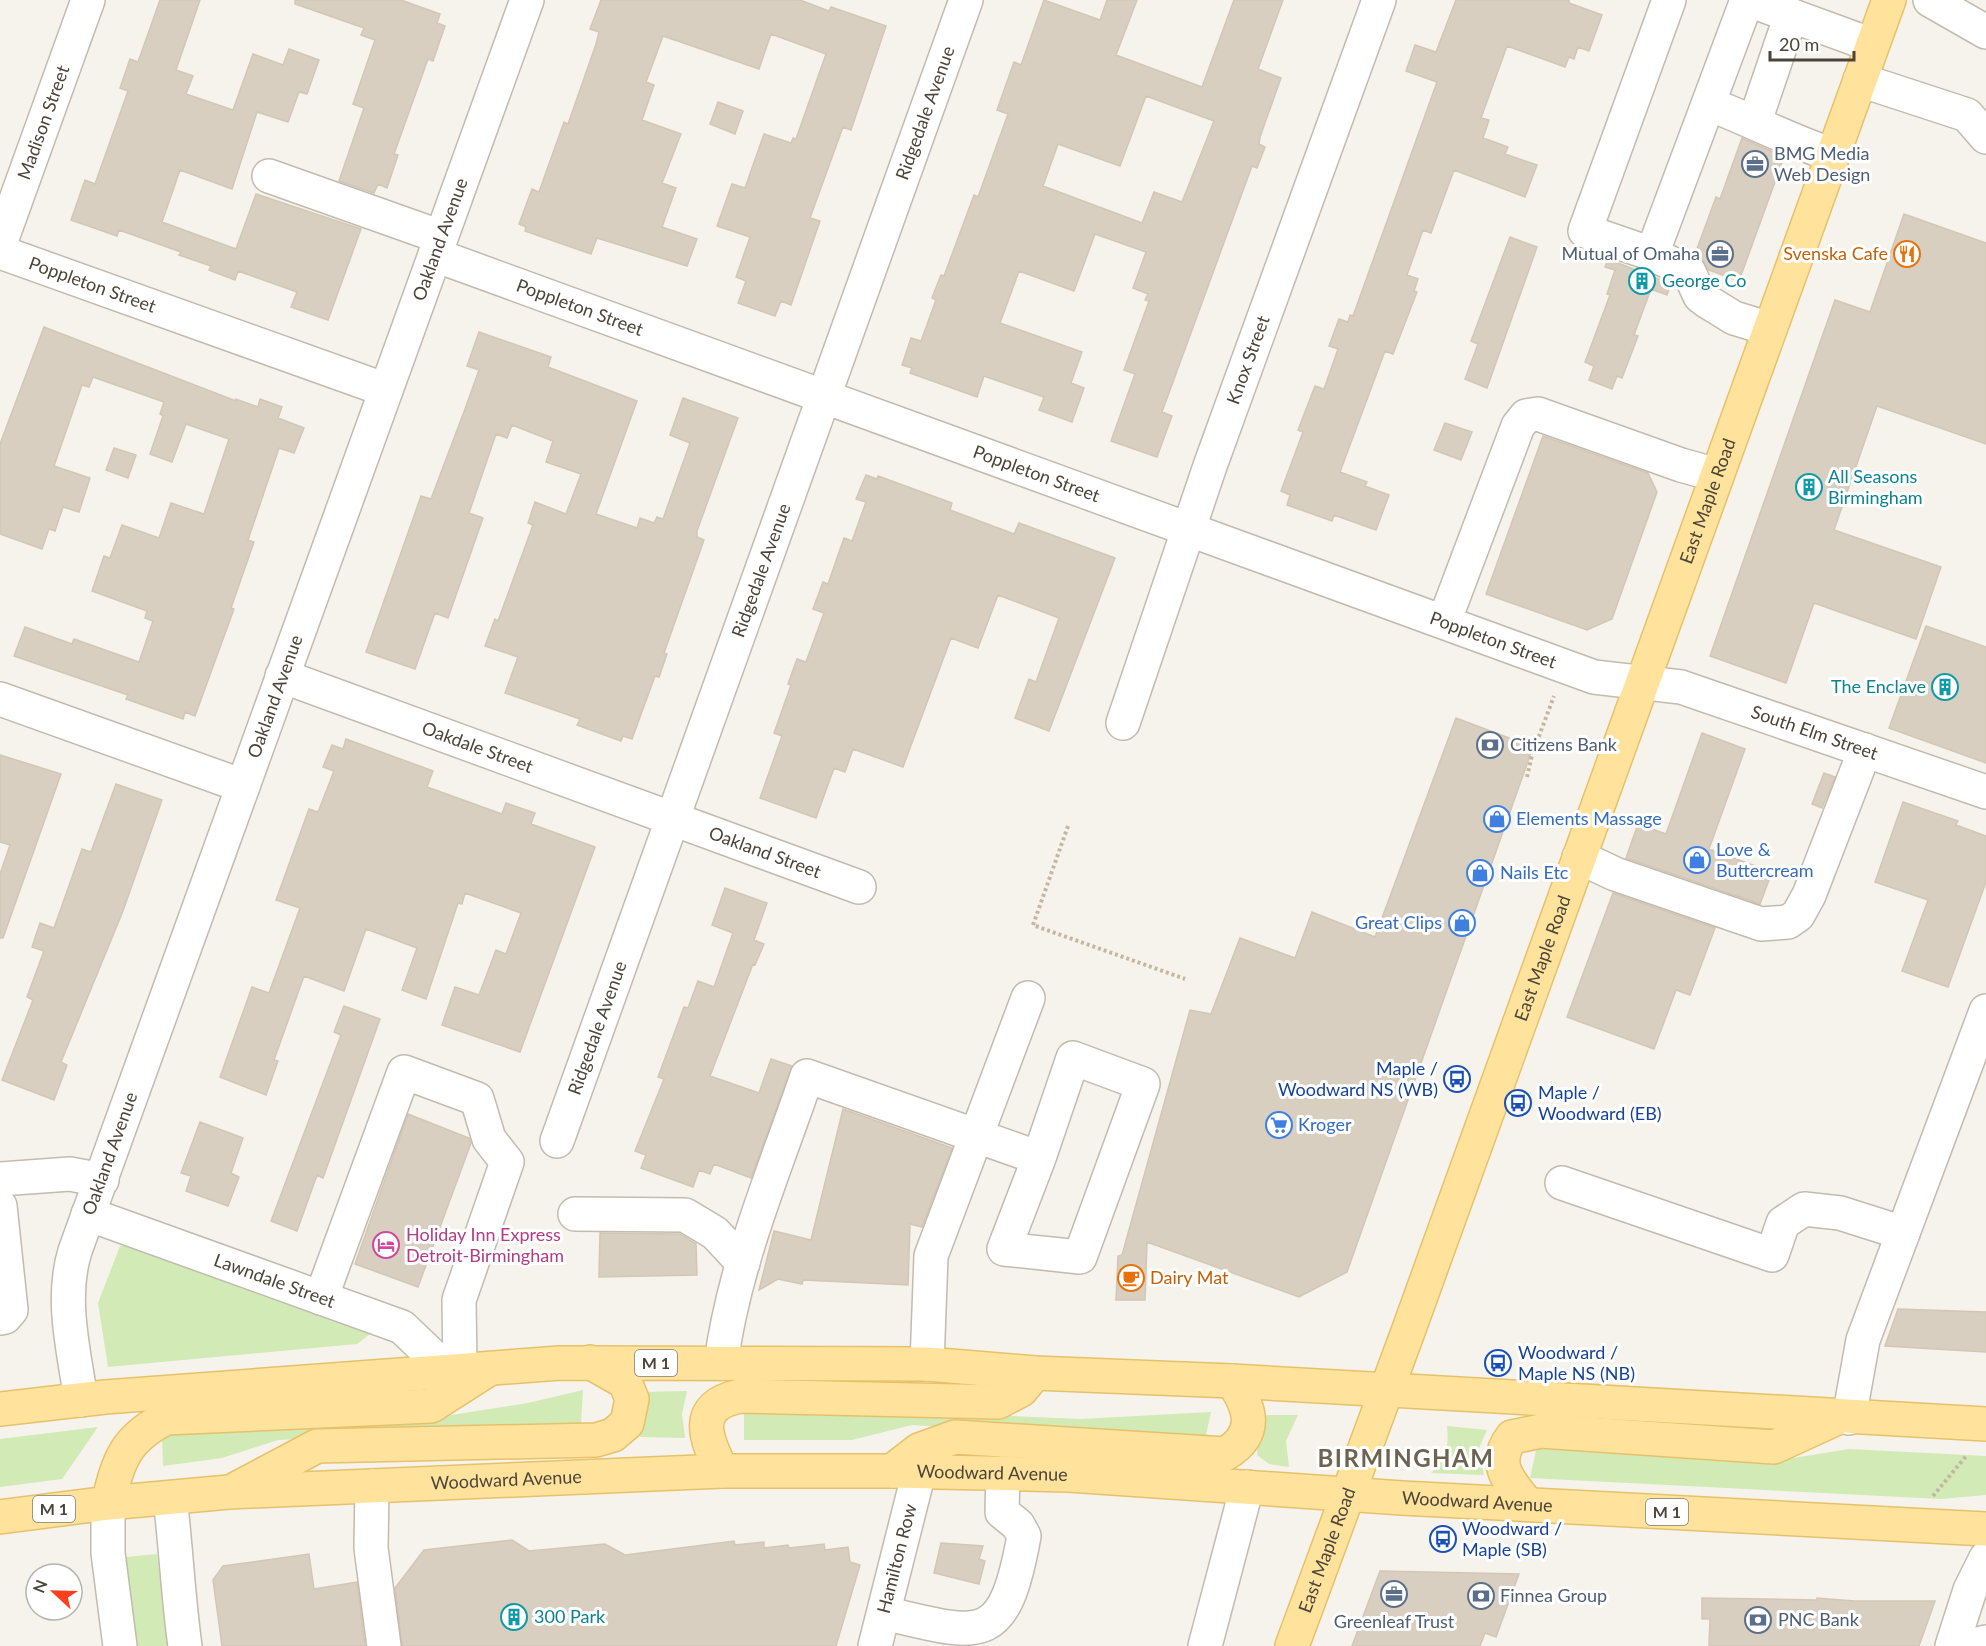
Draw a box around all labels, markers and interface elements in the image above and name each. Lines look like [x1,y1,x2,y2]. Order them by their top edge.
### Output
scale bar [1770,24,1854,62]
text: 20 m [1779,33,1819,55]
street label: Ridgedale Avenue [890,43,959,183]
street label: Madison Street [12,62,74,182]
place label: BMG Media Web Design [1774,142,1870,185]
office icon: BMG Media Web Design [1740,149,1770,179]
street label: Oakland Avenue [407,175,472,304]
office icon: Mutual of Omaha [1705,239,1735,269]
restaurant icon: Svenska Cafe [1892,239,1922,269]
place label: Mutual of Omaha [1562,242,1700,264]
place label: Svenska Cafe [1783,242,1888,264]
street label: Poppleton Street [26,251,160,317]
building icon: George Co [1627,266,1657,296]
place label: George Co [1662,269,1746,291]
street label: Poppleton Street [514,274,647,340]
street label: Knox Street [1221,312,1274,407]
street label: East Maple Road [1674,435,1740,567]
street label: Poppleton Street [970,440,1104,506]
place label: All Seasons Birmingham [1828,465,1923,508]
building icon: All Seasons Birmingham [1794,472,1824,502]
street label: Ridgedale Avenue [726,500,795,640]
street label: Poppleton Street [1427,606,1560,673]
street label: Oakland Avenue [242,632,307,761]
building icon: The Enclave [1930,672,1960,702]
place label: The Enclave [1831,675,1926,697]
street label: South Elm Street [1748,700,1881,764]
street label: Oakdale Street [419,716,537,777]
bank icon: Citizens Bank [1475,730,1505,760]
place label: Citizens Bank [1510,733,1618,755]
shop icon: Elements Massage [1482,804,1512,834]
place label: Elements Massage [1516,807,1662,829]
street label: Oakland Street [706,821,825,882]
place label: Love & Buttercream [1716,838,1813,881]
shop icon: Love & Buttercream [1682,845,1712,875]
shop icon: Nails Etc [1465,858,1495,888]
place label: Nails Etc [1500,861,1569,883]
street label: East Maple Road [1509,892,1575,1024]
shop icon: Great Clips [1447,908,1477,938]
place label: Great Clips [1355,911,1442,933]
street label: Ridgedale Avenue [562,958,631,1098]
place label: Maple / Woodward NS (WB) [1278,1057,1438,1100]
bus stop icon: Maple / Woodward NS (WB) [1442,1064,1472,1094]
place label: Maple / Woodward (EB) [1538,1081,1662,1124]
bus stop icon: Maple / Woodward (EB) [1503,1088,1533,1118]
street label: Oakland Avenue [77,1089,142,1218]
supermarket icon: Kroger [1264,1110,1294,1140]
place label: Kroger [1298,1113,1352,1135]
place label: Holiday Inn Express Detroit-Birmingham [406,1223,564,1266]
hotel icon: Holiday Inn Express Detroit-Birmingham [371,1230,401,1260]
street label: Lawndale Street [211,1248,339,1312]
cafe icon: Dairy Mat [1116,1263,1146,1293]
place label: Dairy Mat [1150,1266,1229,1288]
place label: Woodward / Maple NS (NB) [1518,1341,1635,1384]
bus stop icon: Woodward / Maple NS (NB) [1483,1348,1513,1378]
road number: M 1 [635,1350,677,1376]
district label: BIRMINGHAM [1318,1443,1494,1472]
street label: Woodward Avenue [916,1460,1068,1485]
street label: Woodward Avenue [430,1465,582,1493]
street label: East Maple Road [1293,1484,1360,1616]
street label: Woodward Avenue [1401,1486,1553,1516]
road number: M 1 [33,1496,75,1522]
road number: M 1 [1646,1499,1688,1525]
street label: Hamilton Row [872,1501,920,1616]
place label: Woodward / Maple (SB) [1462,1517,1562,1560]
bus stop icon: Woodward / Maple (SB) [1428,1524,1458,1554]
north arrow [24,1562,84,1622]
text: N [29,1577,51,1595]
office icon: Greenleaf Trust [1379,1579,1409,1609]
bank icon: Finnea Group [1466,1581,1496,1611]
place label: Finnea Group [1500,1584,1607,1606]
building icon: 300 Park [499,1602,529,1632]
place label: 300 Park [534,1605,606,1627]
bank icon: PNC Bank [1743,1605,1773,1635]
place label: PNC Bank [1778,1608,1860,1630]
place label: Greenleaf Trust [1334,1610,1455,1632]

